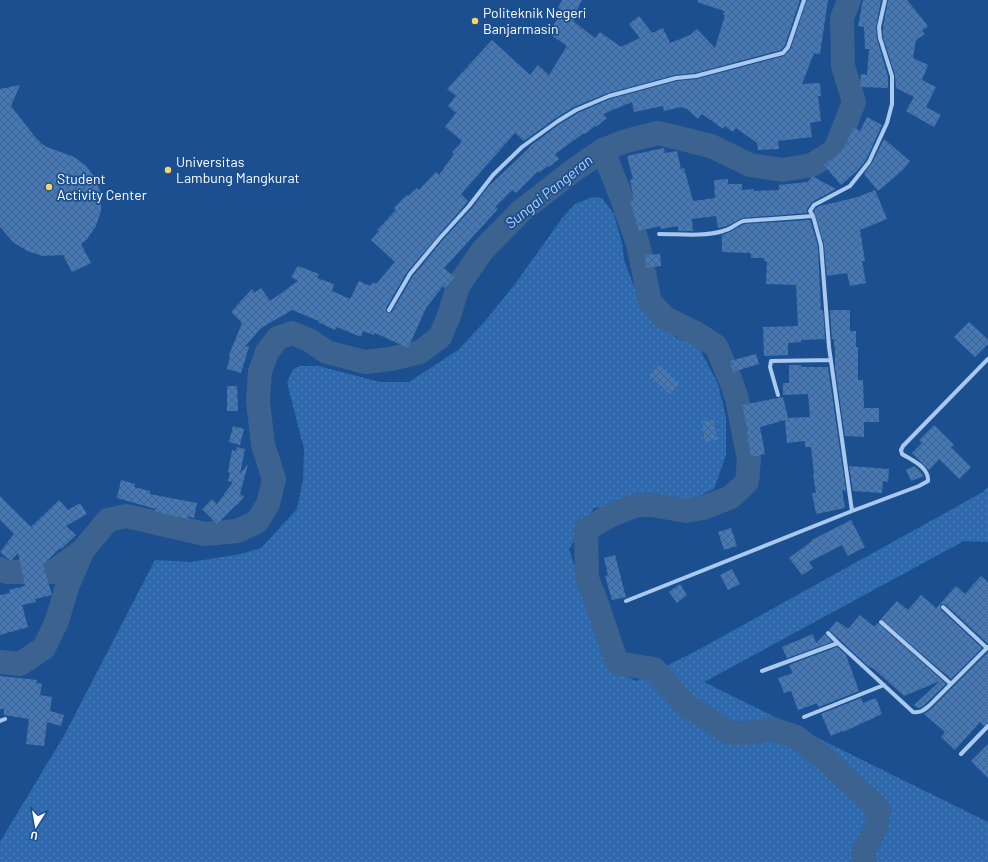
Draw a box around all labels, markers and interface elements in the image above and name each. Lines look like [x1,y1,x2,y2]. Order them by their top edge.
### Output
place label: Politeknik Negeri Banjarmasin [483,4,586,37]
marker: Politeknik Negeri Banjarmasin [470,16,480,26]
water label: Sungai Pangeran [501,150,596,232]
place label: Universitas Lambung Mangkurat [176,153,300,186]
marker: Universitas Lambung Mangkurat [163,165,173,175]
place label: Student Activity Center [57,170,147,203]
marker: Student Activity Center [44,182,54,192]
north arrow [16,806,56,846]
text: U [29,829,39,843]

